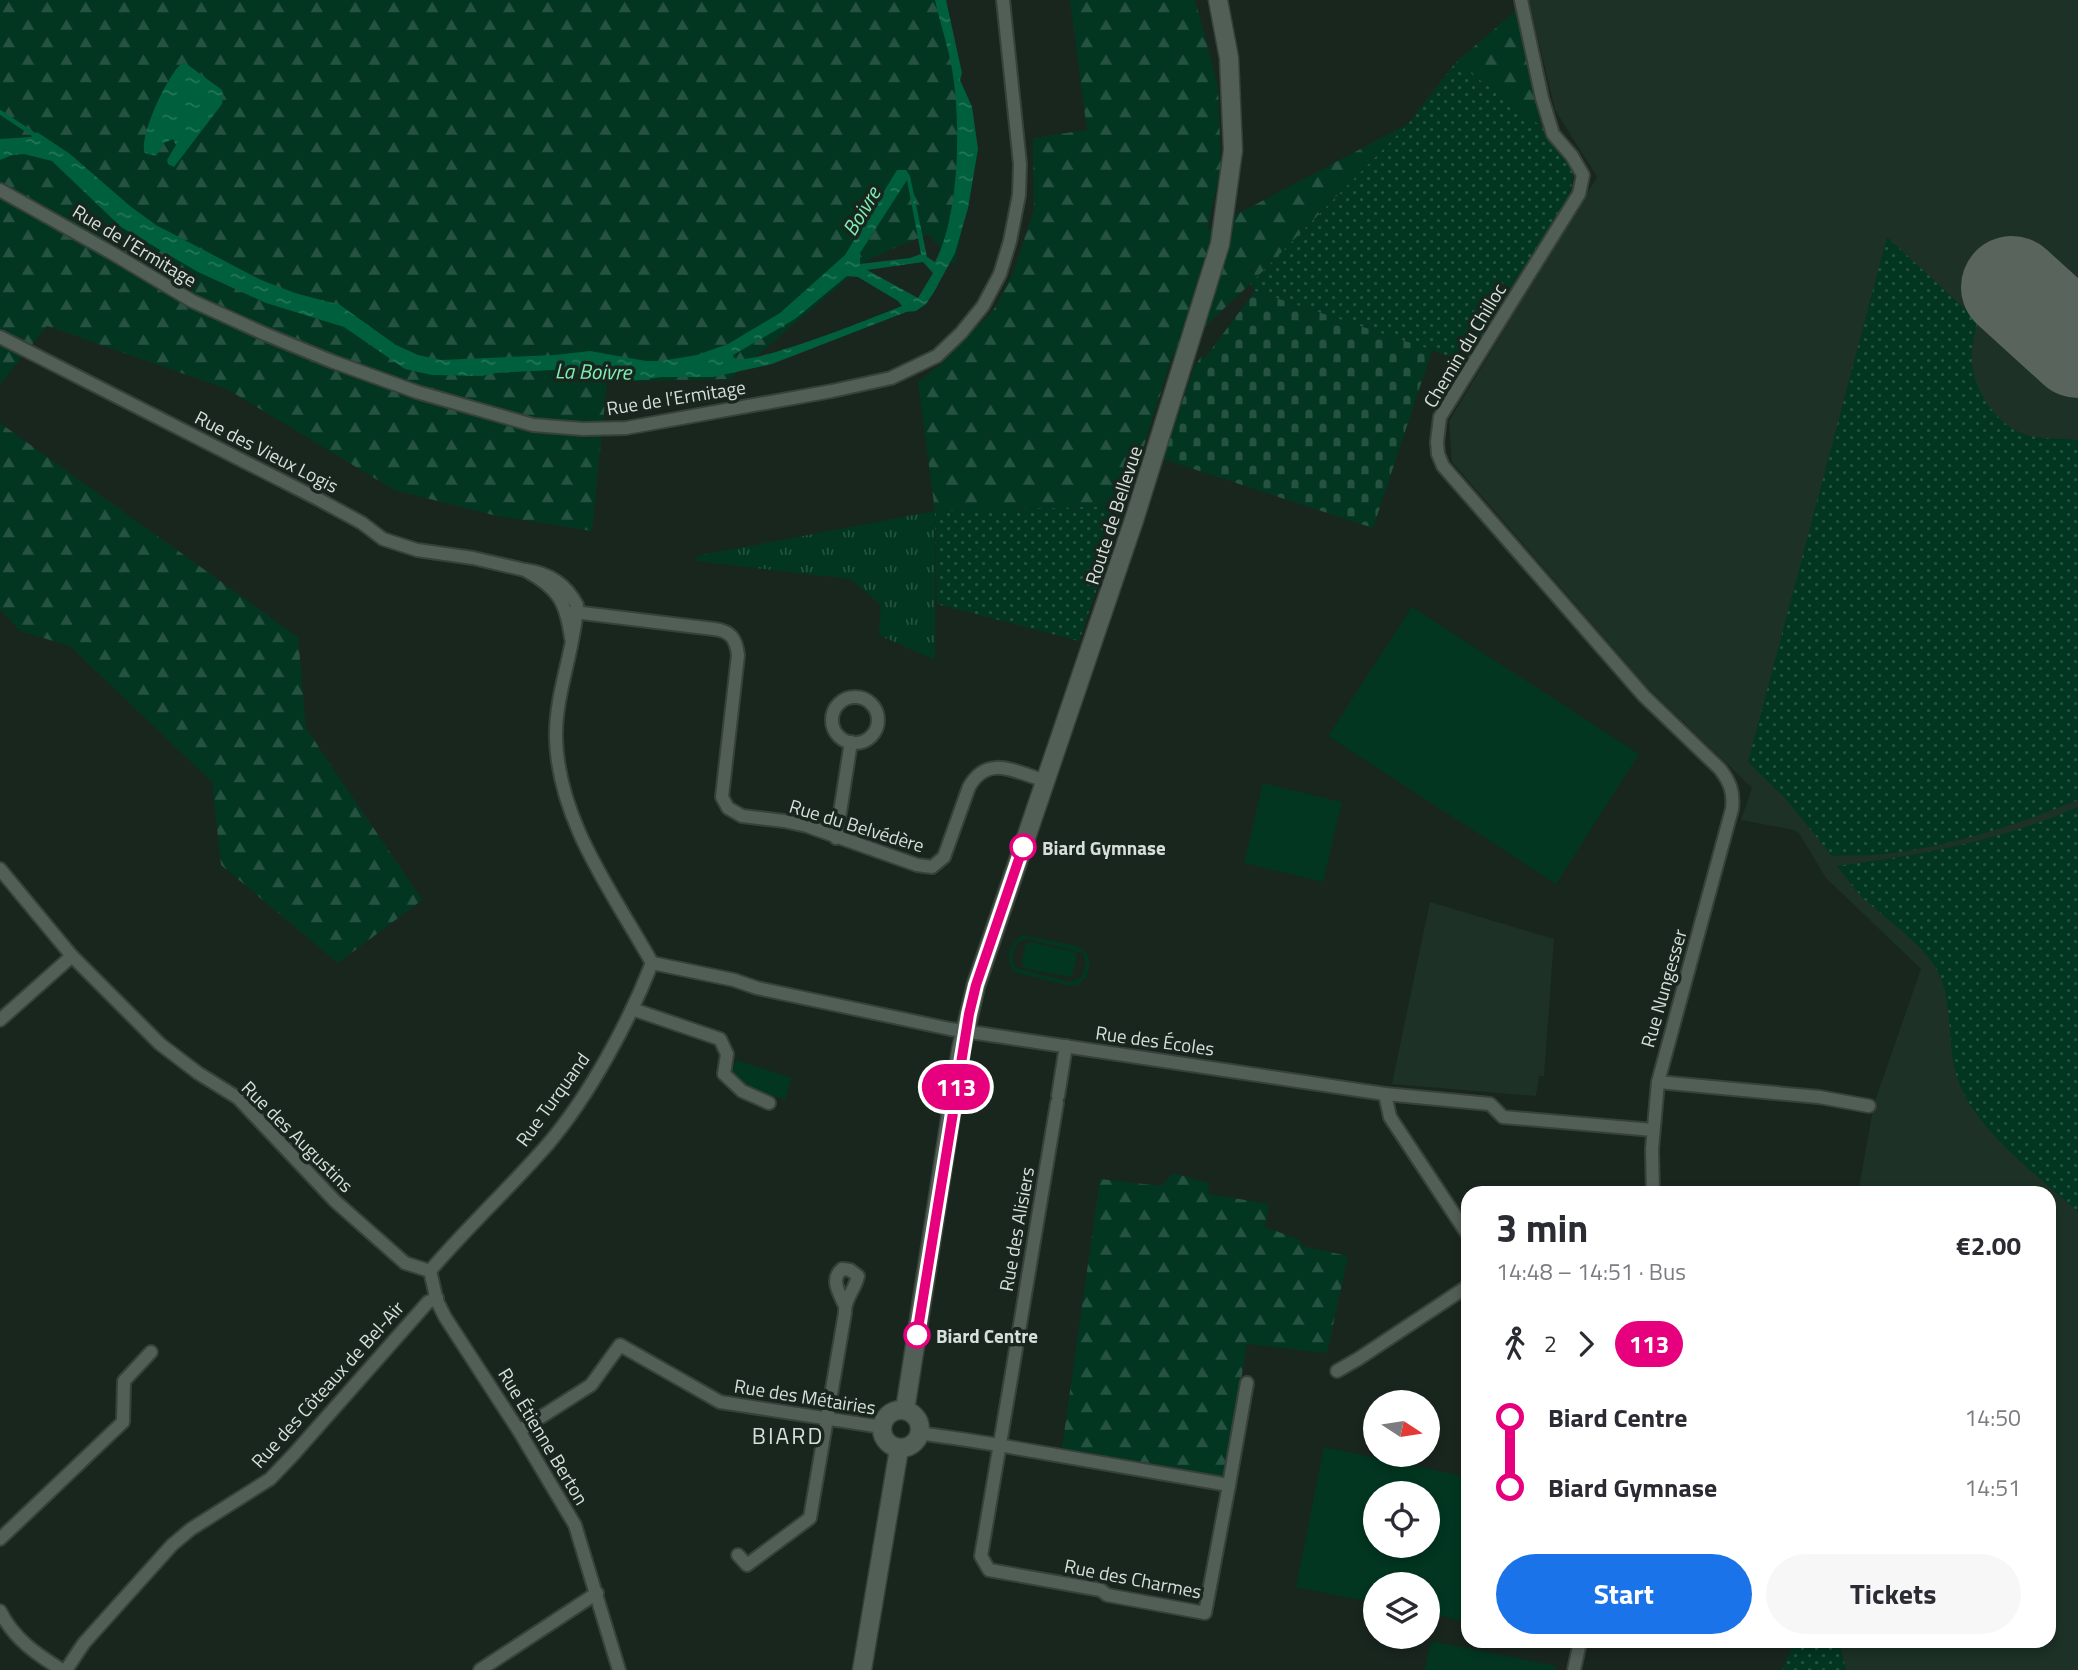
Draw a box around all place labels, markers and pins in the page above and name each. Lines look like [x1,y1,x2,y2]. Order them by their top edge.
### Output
place label: Biard Gymnase [1042,833,1166,862]
marker: Biard Gymnase [1010,834,1036,860]
place label: Biard Centre [936,1321,1038,1350]
marker: Biard Centre [904,1322,930,1348]

